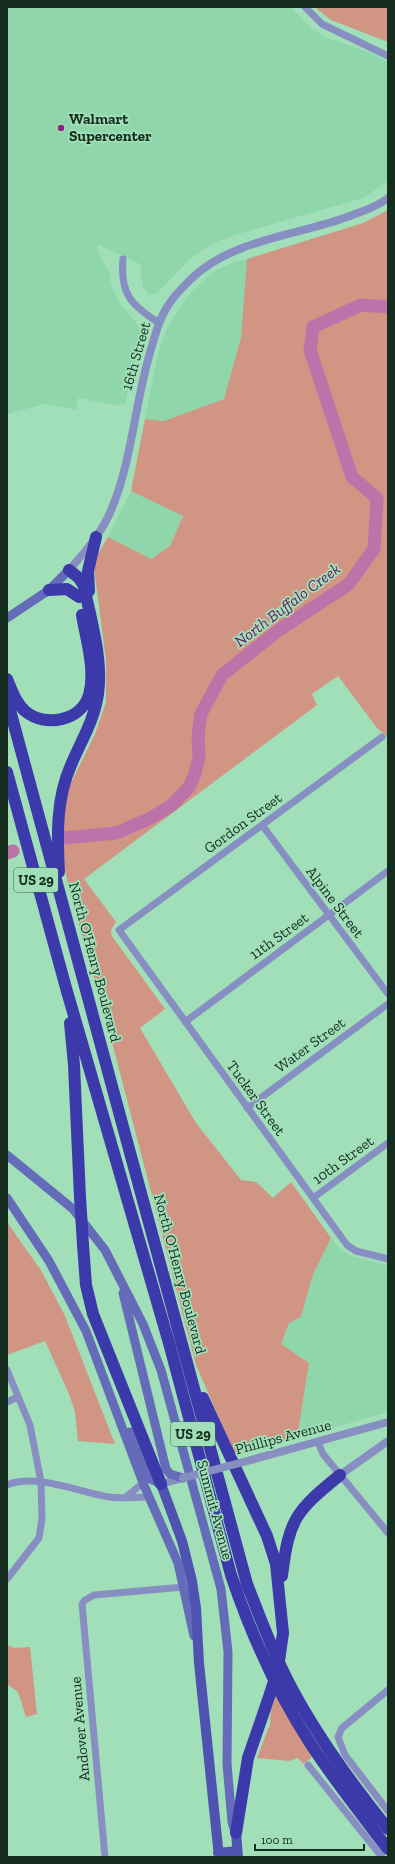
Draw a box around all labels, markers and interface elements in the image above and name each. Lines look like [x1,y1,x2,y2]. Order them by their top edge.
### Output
place label: Walmart Supercenter [69,110,152,145]
marker: Walmart Supercenter [56,123,66,133]
street label: 16th Street [118,319,154,392]
water label: North Buffalo Creek [230,559,344,651]
street label: Gordon Street [201,788,286,857]
street label: Alpine Street [302,863,368,942]
road number: US 29 [14,868,58,892]
street label: North O'Henry Boulevard [65,880,125,1045]
street label: 11th Street [246,908,312,963]
street label: Water Street [271,1013,349,1076]
street label: Tucker Street [223,1057,289,1139]
street label: 10th Street [309,1132,377,1188]
street label: North O'Henry Boulevard [150,1192,210,1357]
street label: Phillips Avenue [233,1416,333,1458]
road number: US 29 [171,1422,215,1446]
street label: Summit Avenue [193,1458,237,1562]
street label: Andover Avenue [66,1676,94,1782]
scale bar [255,1826,364,1852]
text: 100 m [261,1833,293,1847]

